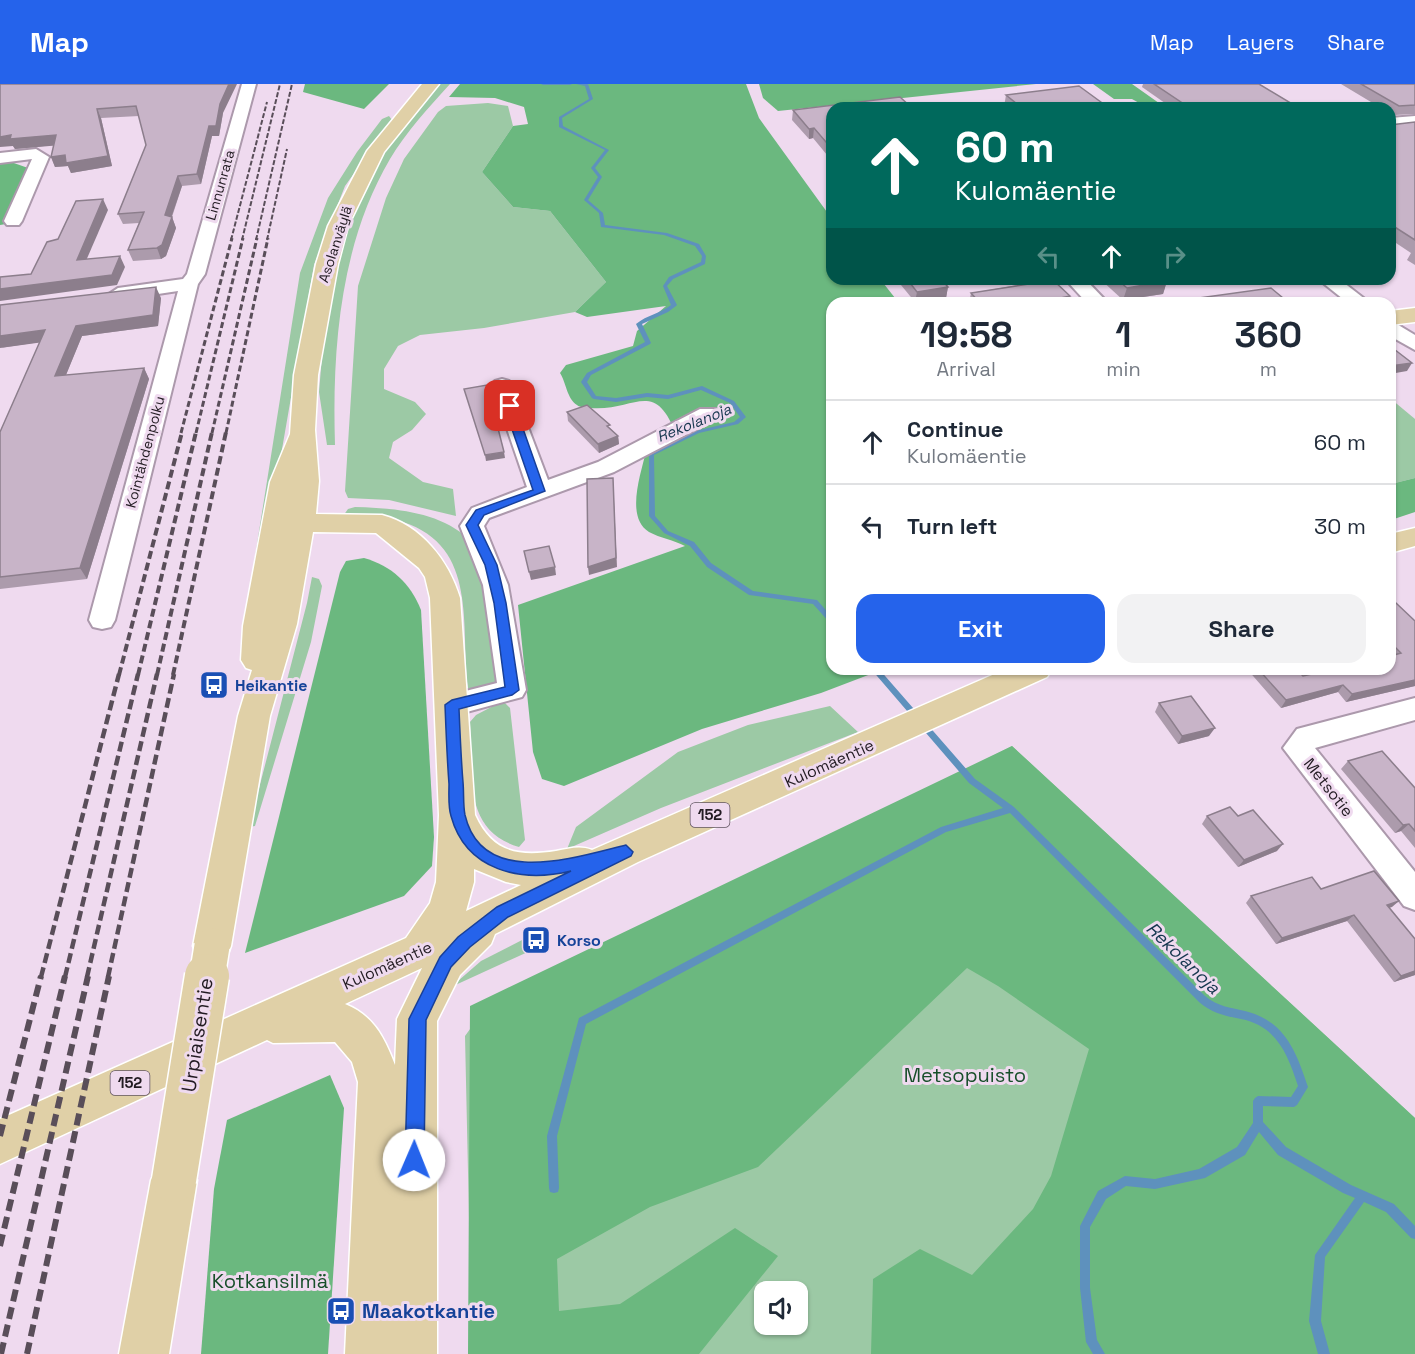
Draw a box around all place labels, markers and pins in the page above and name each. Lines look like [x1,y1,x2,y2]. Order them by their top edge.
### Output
pin [484,380,535,431]
bus stop icon: Heikantie [198,669,230,701]
place label: Heikantie [235,675,308,696]
bus stop icon: Korso [520,924,552,956]
place label: Korso [557,930,601,951]
bus stop icon: Maakotkantie [325,1295,357,1327]
place label: Maakotkantie [362,1298,495,1324]

